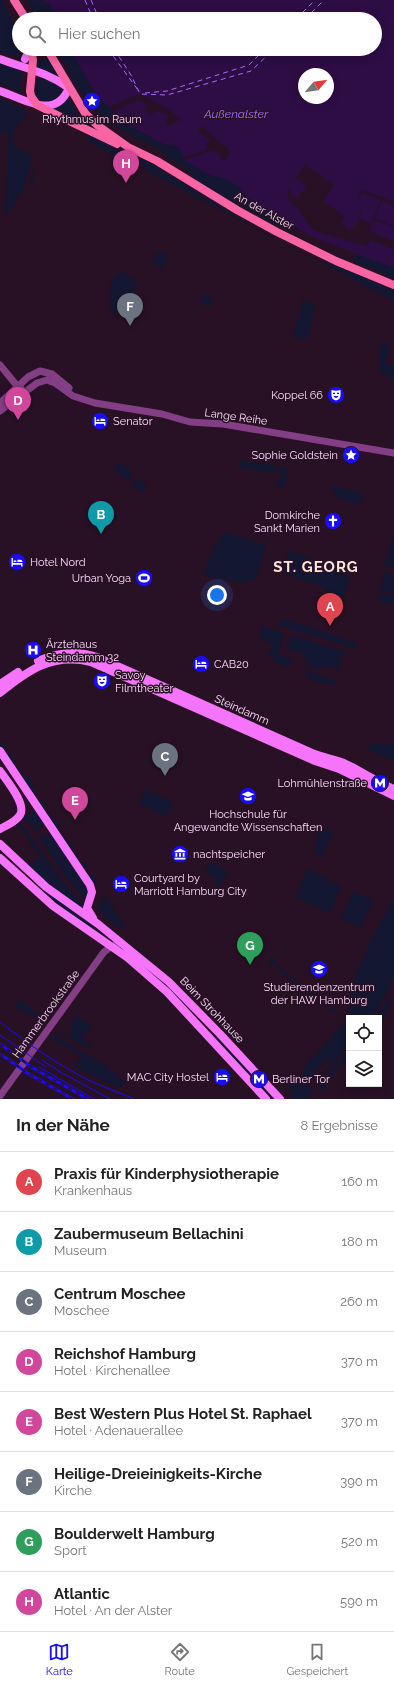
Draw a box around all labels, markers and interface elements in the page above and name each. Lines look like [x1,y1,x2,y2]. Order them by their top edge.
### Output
search box [12,12,382,56]
icon: search [26,23,48,45]
text: Hier suchen [58,25,141,43]
north arrow [298,68,334,104]
place icon: Rhythmus im Raum [82,91,102,111]
water label: Außenalster [203,107,269,121]
place label: Rhythmus im Raum [42,113,142,126]
pin: H [113,150,139,183]
street label: An der Alster [232,189,296,233]
pin: F [117,293,143,326]
theatre icon: Koppel 66 [326,385,346,405]
pin: D [5,387,31,420]
place label: Koppel 66 [271,389,323,402]
street label: Lange Reihe [204,406,269,428]
hotel icon: Senator [90,411,110,431]
place label: Senator [113,415,153,428]
place icon: Sophie Goldstein [341,445,361,465]
place label: Sophie Goldstein [251,449,338,462]
pin: B [88,501,114,534]
place label: Domkirche Sankt Marien [254,509,321,535]
church icon: Domkirche Sankt Marien [323,511,343,531]
hotel icon: Hotel Nord [7,552,27,572]
place label: Hotel Nord [30,556,86,569]
district label: ST. GEORG [273,558,359,576]
sports icon: Urban Yoga [134,568,154,588]
place label: Urban Yoga [72,572,131,585]
your location [207,585,227,605]
pin: A [317,593,343,626]
place label: Ärztehaus Steindamm 32 [46,638,119,664]
hospital icon: Ärztehaus Steindamm 32 [23,640,43,660]
hotel icon: CAB20 [191,654,211,674]
place label: CAB20 [214,658,249,671]
place label: Savoy Filmtheater [115,669,173,695]
theatre icon: Savoy Filmtheater [92,671,112,691]
street label: Steindamm [213,692,271,728]
pin: C [152,743,178,776]
metro station icon: Lohmühlenstraße [370,773,390,793]
place label: Lohmühlenstraße [277,777,368,790]
school or university icon: Hochschule für Angewandte Wissenschaften [238,786,258,806]
pin: E [62,787,88,820]
place label: Hochschule für Angewandte Wissenschaften [174,808,322,834]
museum icon: nachtspeicher [170,844,190,864]
place label: nachtspeicher [193,848,265,861]
place label: Courtyard by Marriott Hamburg City [134,872,247,898]
hotel icon: Courtyard by Marriott Hamburg City [111,874,131,894]
pin: G [237,932,263,965]
school or university icon: Studierendenzentrum der HAW Hamburg [309,959,329,979]
street label: Hammerbrookstraße [10,967,83,1060]
street label: Beim Strohhause [177,974,247,1046]
place label: Studierendenzentrum der HAW Hamburg [263,981,375,1007]
map controls [346,1015,382,1087]
button: locate [346,1015,382,1051]
button: layers [346,1051,382,1087]
hotel icon: MAC City Hostel [212,1067,232,1087]
metro station icon: Berliner Tor [249,1069,269,1089]
place label: MAC City Hostel [127,1071,209,1084]
place label: Berliner Tor [272,1073,330,1086]
text: In der Nähe [16,1115,110,1135]
text: 8 Ergebnisse [300,1118,378,1133]
text: Praxis für Kinderphysiotherapie [54,1165,279,1183]
text: A [25,1174,33,1189]
text: 160 m [341,1174,378,1189]
text: Krankenhaus [54,1183,132,1198]
text: Zaubermuseum Bellachini [54,1225,244,1243]
text: B [25,1234,33,1249]
text: 180 m [342,1234,378,1249]
text: Museum [54,1243,107,1258]
text: Centrum Moschee [54,1285,186,1303]
text: C [25,1294,33,1309]
text: 260 m [340,1294,378,1309]
text: Moschee [54,1303,109,1318]
text: Reichshof Hamburg [54,1345,196,1363]
text: D [24,1354,34,1369]
text: 370 m [341,1354,378,1369]
text: Hotel · Kirchenallee [54,1363,170,1378]
text: Best Western Plus Hotel St. Raphael [54,1405,312,1423]
text: E [25,1414,33,1429]
text: 370 m [341,1414,378,1429]
text: Hotel · Adenauerallee [54,1423,183,1438]
text: Heilige-Dreieinigkeits-Kirche [54,1465,262,1483]
text: F [25,1474,33,1489]
text: 390 m [340,1474,378,1489]
text: Kirche [54,1483,92,1498]
text: Boulderwelt Hamburg [54,1525,215,1543]
text: G [24,1534,34,1549]
text: 520 m [341,1534,378,1549]
text: Sport [54,1543,87,1558]
text: Atlantic [54,1585,110,1603]
text: H [24,1594,34,1609]
text: 590 m [340,1594,378,1609]
text: Hotel · An der Alster [54,1603,172,1618]
tab: Karte [46,1641,73,1678]
tab: Route [165,1641,195,1678]
tab: Gespeichert [286,1641,348,1678]

